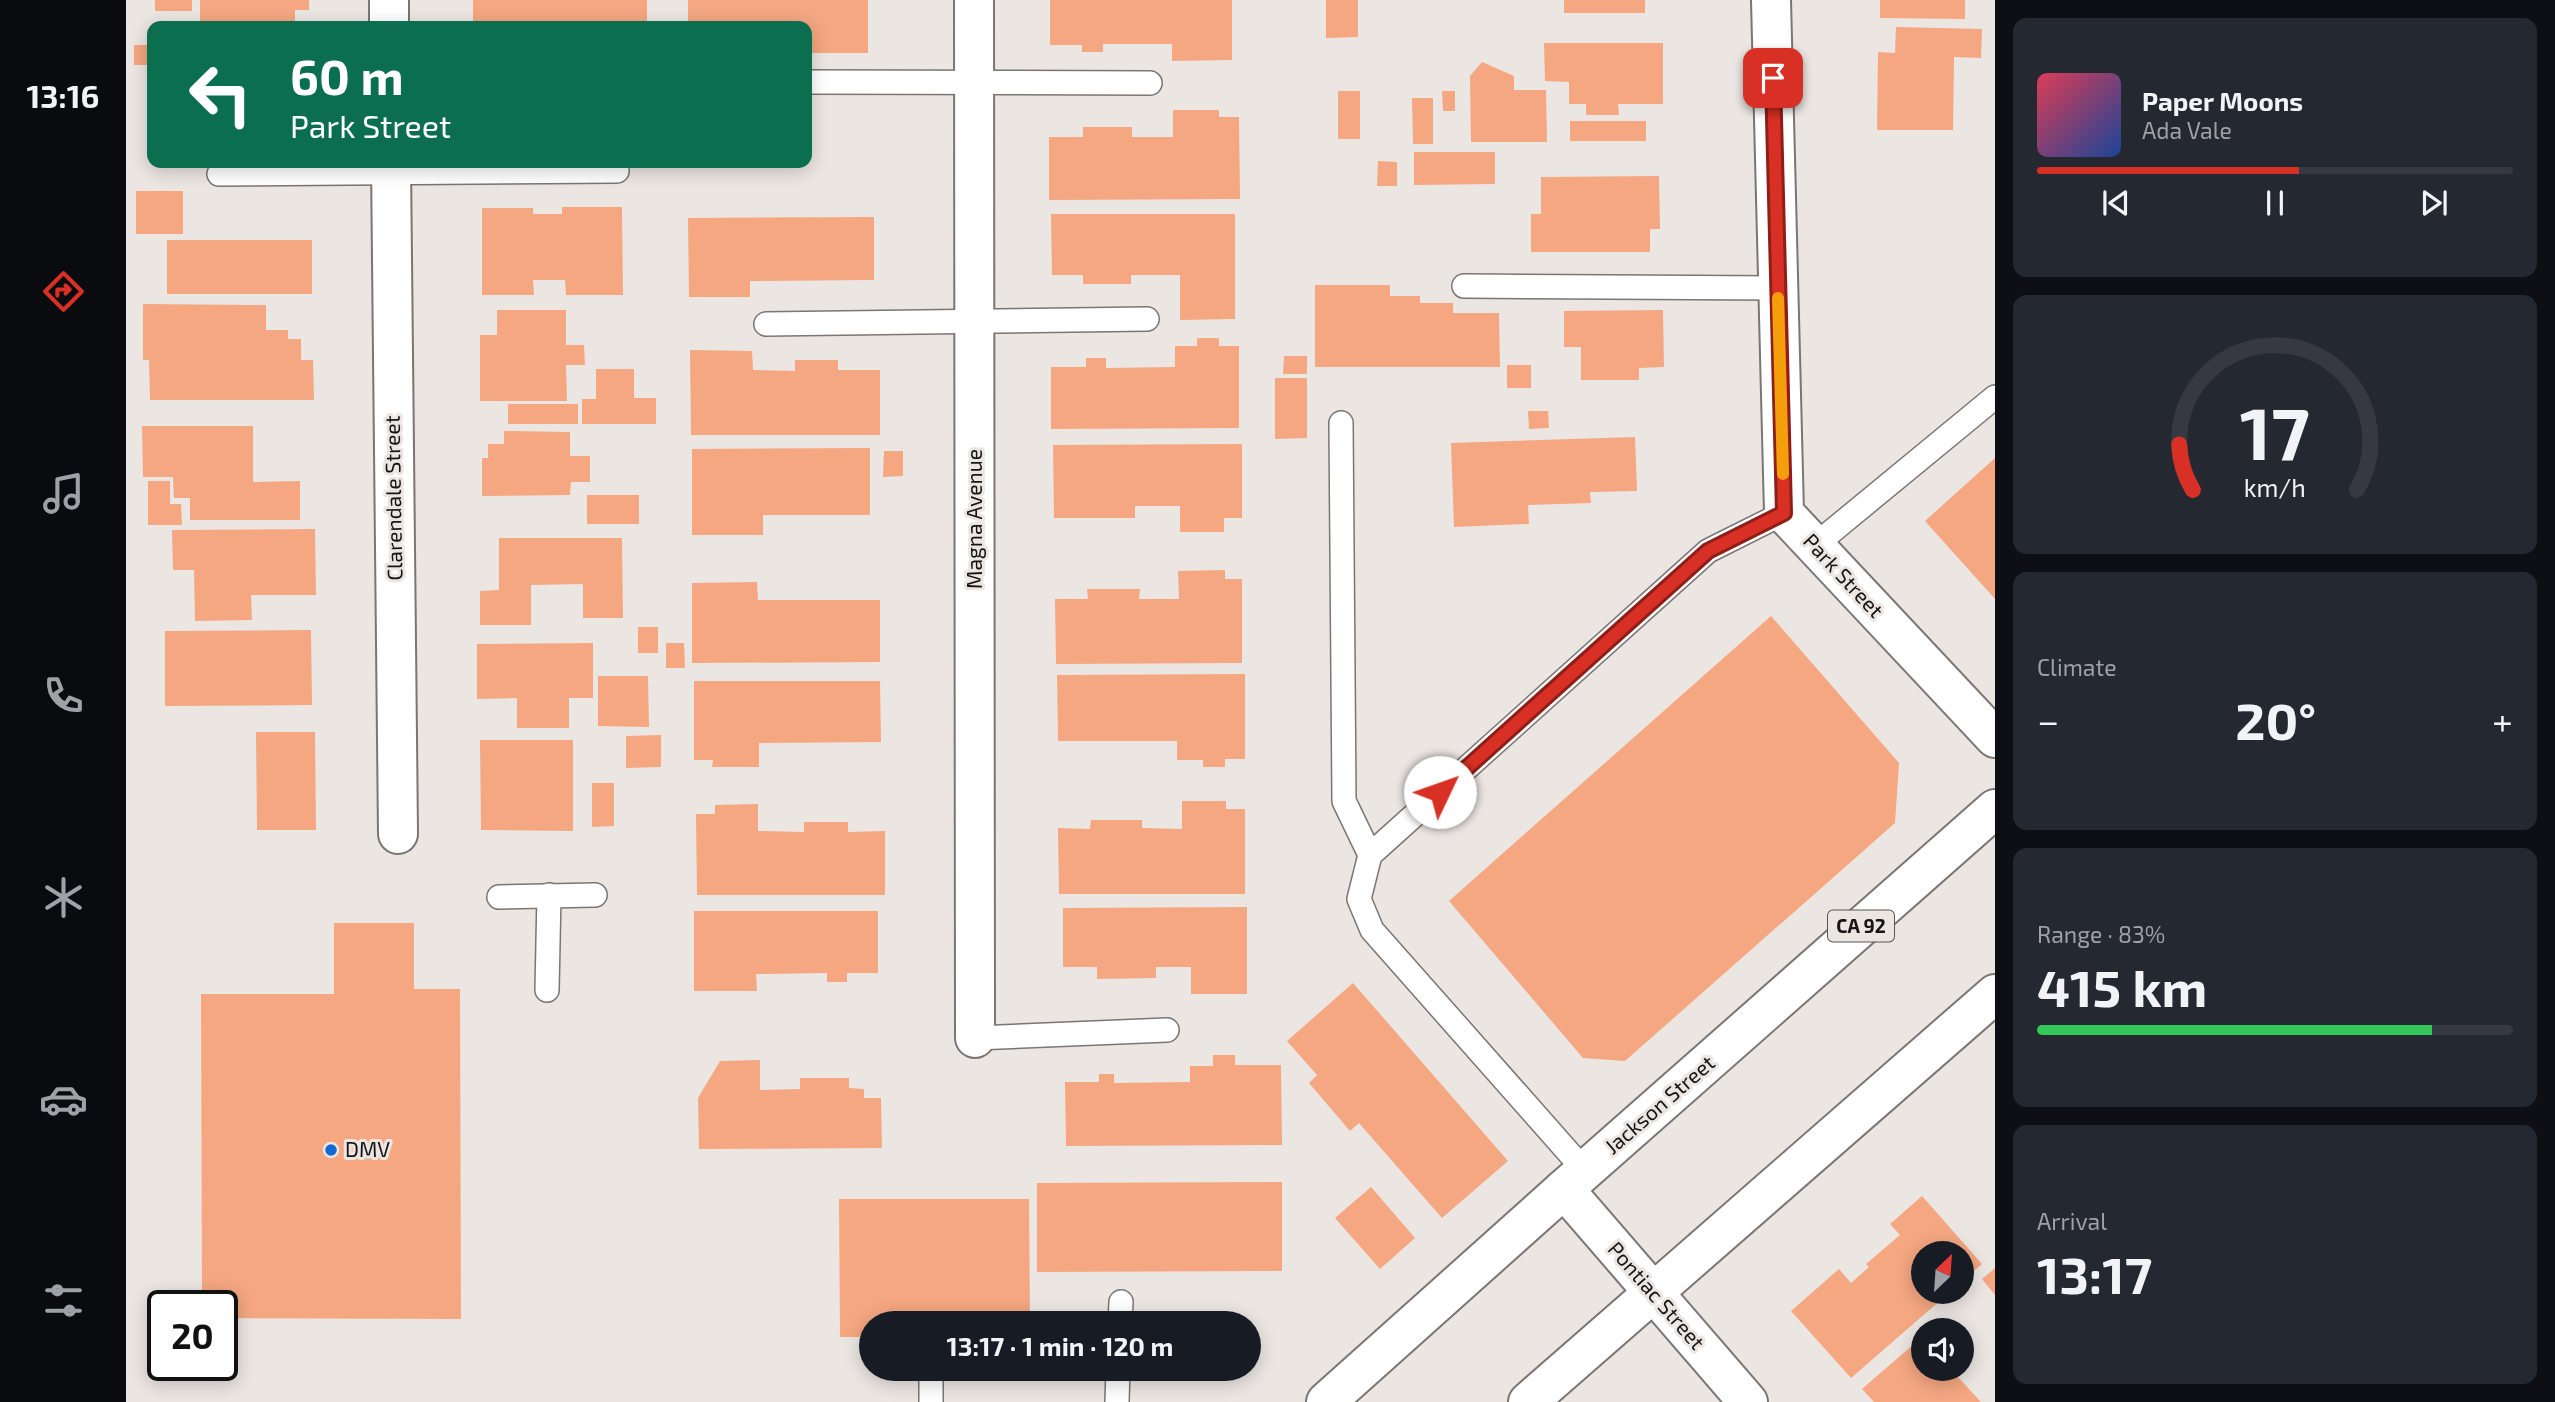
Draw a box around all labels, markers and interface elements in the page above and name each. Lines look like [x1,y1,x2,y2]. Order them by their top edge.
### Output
text: 60 m [290,46,404,105]
pin [1743,48,1803,108]
icon: left [175,49,266,140]
icon: arrive [1754,59,1792,97]
text: 13:16 [27,76,99,114]
text: Paper Moons [2142,85,2303,116]
text: Park Street [290,106,451,144]
text: Ada Vale [2142,116,2232,144]
icon: previous [2097,184,2135,222]
icon: pause [2256,184,2294,222]
icon: next [2415,184,2453,222]
icon: directions [39,267,88,316]
text: 17 [2240,388,2310,476]
street label: Clarendale Street [379,415,406,581]
street label: Magna Avenue [961,449,986,589]
icon: music [39,469,88,518]
text: km/h [2244,472,2306,502]
street label: Park Street [1799,528,1889,622]
text: Climate [2037,653,2117,681]
icon: phone [39,671,88,720]
text: 20° [2235,688,2316,750]
text: − [2037,697,2059,743]
text: + [2492,697,2513,743]
position arrow [1403,755,1477,829]
icon: climate [39,873,88,922]
road number: CA 92 [1828,910,1894,942]
text: Range · 83% [2037,920,2165,948]
text: 415 km [2037,955,2207,1017]
street label: Jackson Street [1599,1049,1719,1158]
icon: car [39,1075,88,1124]
place label: DMV [345,1136,390,1161]
marker: DMV [323,1142,339,1158]
text: Arrival [2037,1207,2107,1235]
street label: Pontiac Street [1604,1236,1711,1354]
north arrow [1911,1241,1974,1304]
map controls [1911,1241,1974,1381]
text: 13:17 [2037,1242,2152,1304]
icon: filters [39,1276,88,1325]
speed limit sign: 20 [147,1290,238,1381]
button: sound [1911,1318,1974,1381]
text: 13:17 · 1 min · 120 m [947,1330,1173,1361]

